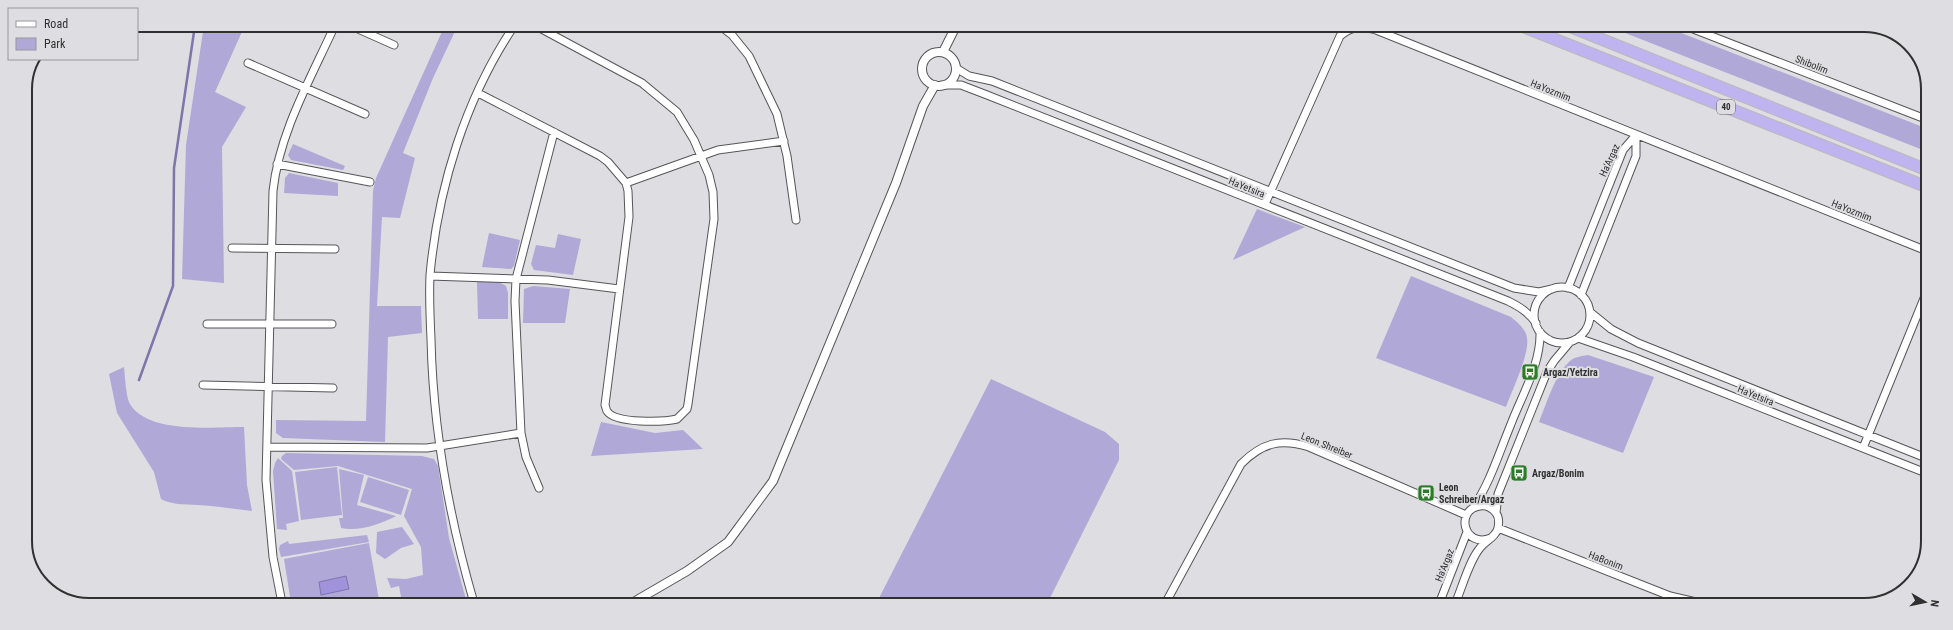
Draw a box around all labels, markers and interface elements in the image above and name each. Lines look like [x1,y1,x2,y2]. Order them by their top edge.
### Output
legend [8,8,138,60]
text: Road [44,17,68,31]
text: Park [44,37,66,51]
street label: Shibolim [1794,53,1830,76]
street label: HaYozmim [1529,77,1573,104]
road number: 40 [1717,100,1735,114]
street label: Ha'Argaz [1597,142,1622,178]
street label: HaYetsira [1227,175,1267,200]
street label: HaYozmim [1830,197,1874,224]
bus stop icon: Argaz/Yetzira [1520,362,1540,382]
place label: Argaz/Yetzira [1543,367,1598,378]
street label: HaYetsira [1736,383,1776,408]
street label: Leon Shreiber [1300,430,1354,461]
bus stop icon: Argaz/Bonim [1509,463,1529,483]
place label: Argaz/Bonim [1532,468,1584,479]
place label: Leon Schreiber/Argaz [1439,482,1505,505]
bus stop icon: Leon Schreiber/Argaz [1416,483,1436,503]
street label: Ha'Argaz [1433,547,1456,583]
street label: HaBonim [1587,549,1625,572]
north arrow [1905,582,1945,622]
text: N [1927,599,1941,608]

